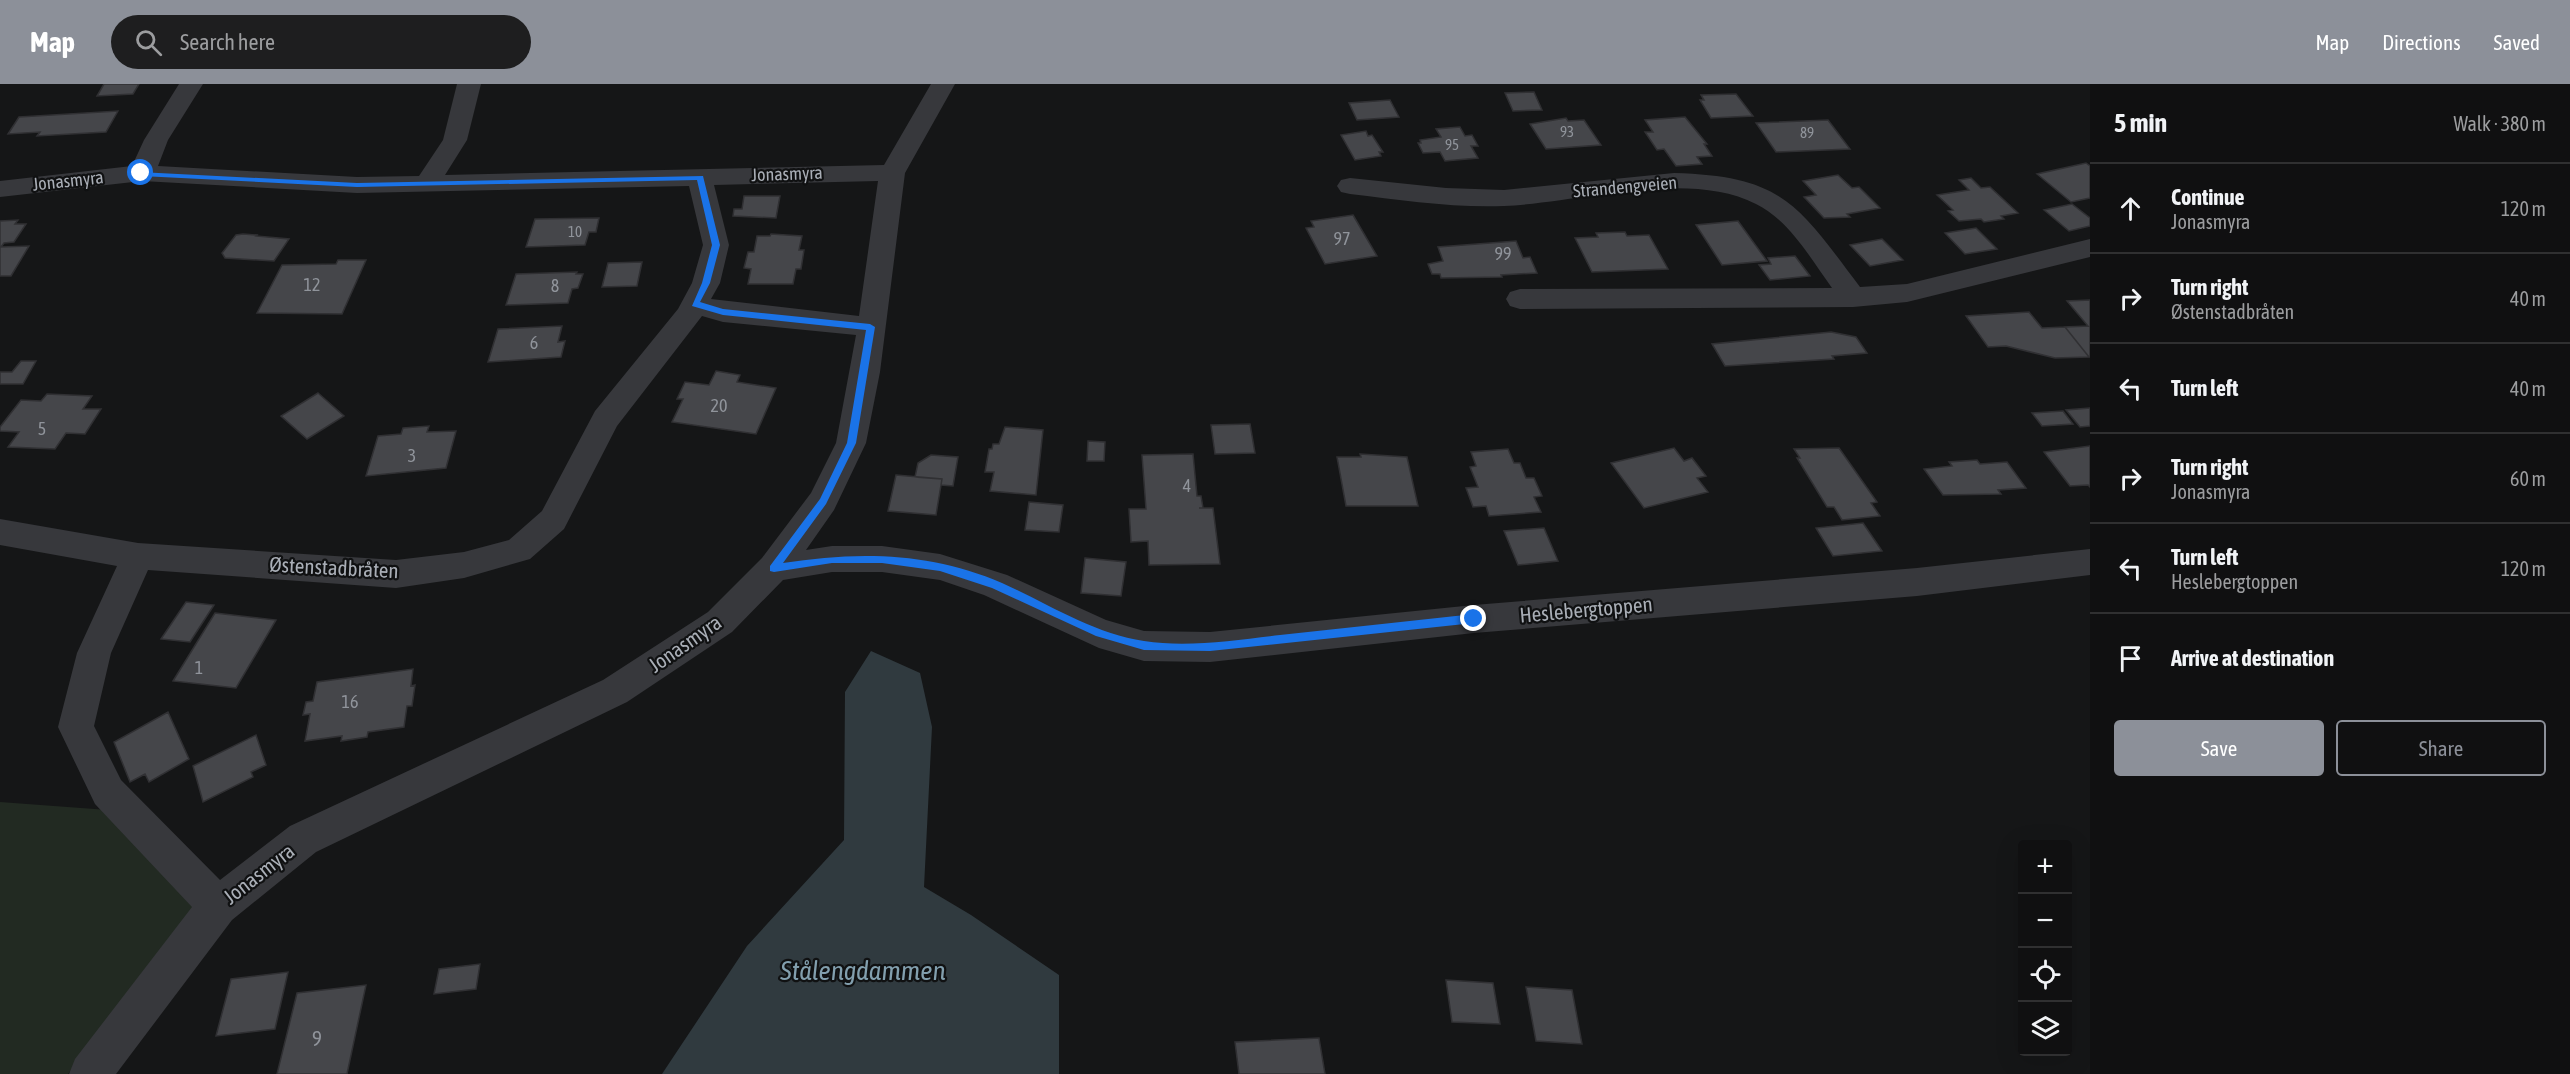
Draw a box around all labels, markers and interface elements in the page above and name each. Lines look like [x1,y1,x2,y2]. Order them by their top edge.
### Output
search box [111,15,531,69]
text: Map [30,26,75,58]
icon: search [132,26,165,59]
text: Search here [180,29,275,55]
text: Map [2315,30,2349,54]
text: Directions [2382,30,2461,54]
text: Saved [2494,30,2540,54]
text: 5 min [2114,108,2167,138]
text: Walk · 380 m [2454,112,2546,135]
house number: 93 [1560,123,1574,140]
house number: 89 [1800,124,1814,141]
house number: 95 [1445,136,1459,153]
route start [127,159,153,185]
street label: Jonasmyra [751,162,823,185]
street label: Jonasmyra [31,166,105,195]
street label: Strandengveien [1572,171,1678,202]
text: Continue [2171,184,2245,210]
icon: ahead [2114,192,2147,225]
text: 120 m [2501,197,2546,220]
text: Jonasmyra [2171,210,2250,233]
house number: 10 [568,223,582,240]
house number: 97 [1334,228,1350,249]
house number: 99 [1495,243,1511,264]
house number: 12 [304,274,320,295]
text: Turn right [2171,274,2248,300]
house number: 8 [551,275,559,296]
icon: right [2114,282,2147,315]
text: 40 m [2510,287,2546,310]
text: Østenstadbråten [2171,300,2294,323]
house number: 6 [530,332,538,353]
icon: left [2114,372,2147,405]
text: Turn left [2171,375,2238,401]
text: 40 m [2510,377,2546,400]
house number: 20 [711,395,727,416]
house number: 5 [38,418,46,439]
house number: 3 [408,445,416,466]
text: Turn right [2171,454,2248,480]
icon: right [2114,462,2147,495]
text: 60 m [2510,467,2546,490]
house number: 4 [1183,475,1191,496]
text: Jonasmyra [2171,480,2250,503]
text: Turn left [2171,544,2238,570]
street label: Østenstadbråten [269,552,399,582]
icon: left [2114,552,2147,585]
text: 120 m [2501,557,2546,580]
text: Heslebergtoppen [2171,570,2298,593]
street label: Heslebergtoppen [1518,591,1653,627]
route end [1460,605,1486,631]
street label: Jonasmyra [643,609,725,677]
icon: arrive [2114,642,2147,675]
text: Arrive at destination [2171,645,2334,671]
house number: 1 [195,657,203,678]
house number: 16 [342,691,358,712]
button: Save [2114,720,2324,776]
button: Share [2336,720,2546,776]
street label: Jonasmyra [218,838,299,908]
map controls [2018,840,2072,1056]
button: + [2018,840,2072,894]
button: − [2018,894,2072,948]
button: locate [2018,948,2072,1002]
water label: Stålengdammen [779,955,946,986]
button: layers [2018,1002,2072,1056]
house number: 9 [312,1026,322,1050]

